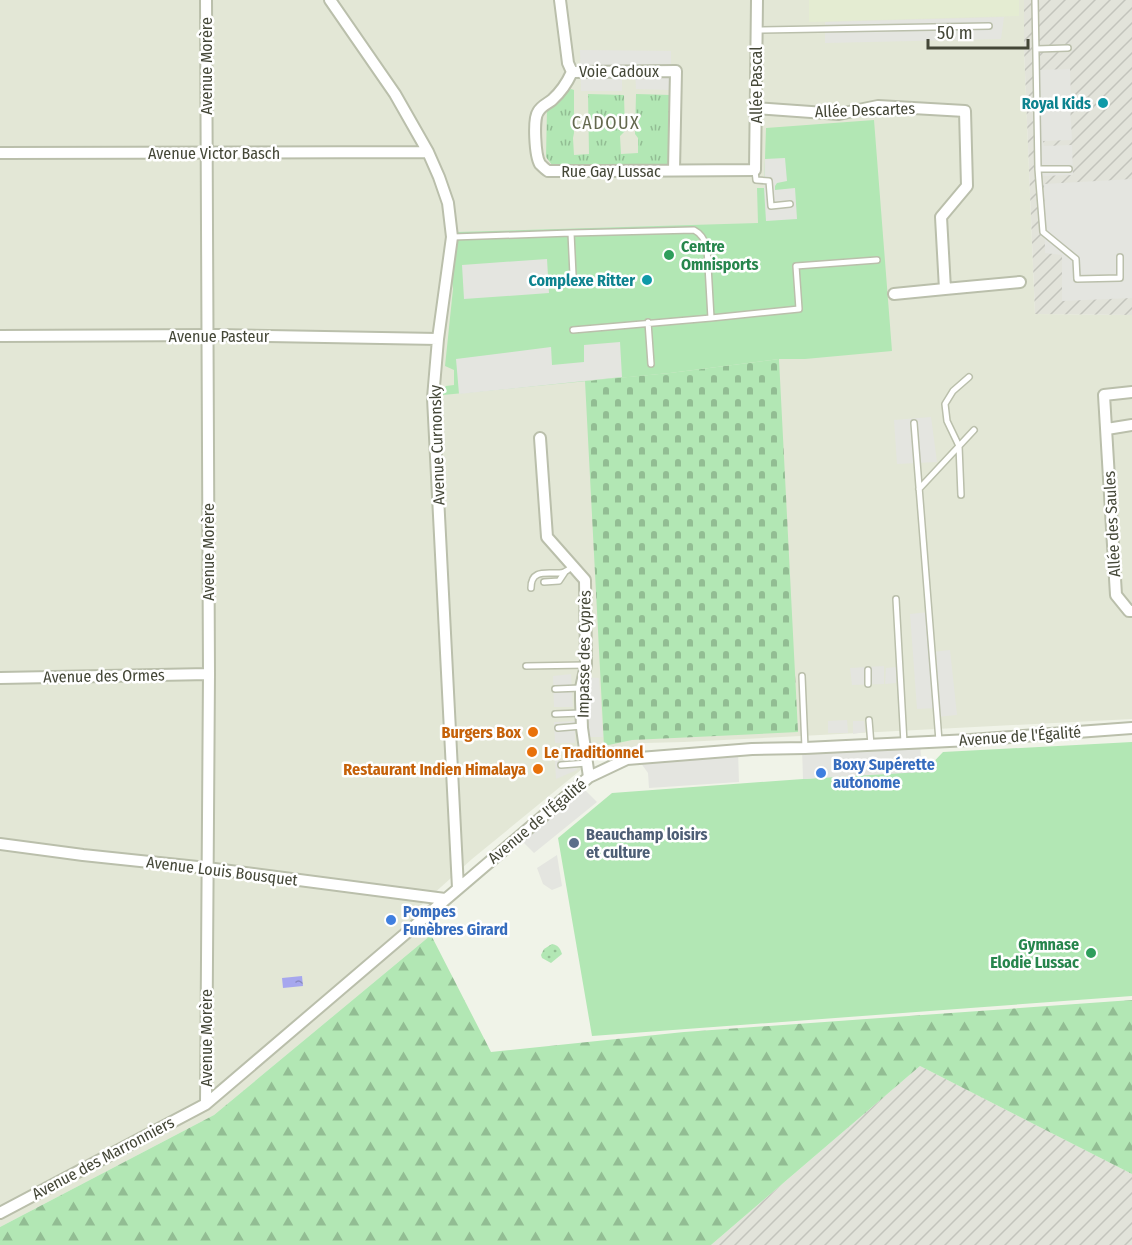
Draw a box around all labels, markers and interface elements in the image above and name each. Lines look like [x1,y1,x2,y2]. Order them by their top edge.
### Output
scale bar [928,12,1028,50]
street label: Avenue Morère [197,17,216,115]
text: 50 m [937,22,973,44]
street label: Allée Pascal [747,46,766,124]
street label: Voie Cadoux [579,62,659,81]
place label: Royal Kids [1022,94,1091,113]
marker: Royal Kids [1096,96,1110,110]
street label: Allée Descartes [815,99,916,121]
district label: CADOUX [572,112,640,134]
street label: Avenue Victor Basch [148,144,280,163]
street label: Rue Gay Lussac [561,162,661,181]
place label: Centre Omnisports [681,237,759,274]
marker: Centre Omnisports [662,248,676,262]
place label: Complexe Ritter [528,271,635,290]
marker: Complexe Ritter [640,273,654,287]
street label: Avenue Pasteur [169,327,270,346]
street label: Avenue Curnonsky [425,384,449,505]
street label: Allée des Saules [1100,470,1124,578]
street label: Avenue Morère [199,503,218,601]
street label: Impasse des Cyprès [573,590,595,718]
street label: Avenue des Ormes [43,665,165,687]
street label: Avenue de l'Égalité [958,722,1082,750]
place label: Burgers Box [442,723,521,742]
marker: Burgers Box [526,725,540,739]
place label: Le Traditionnel [544,743,644,762]
marker: Le Traditionnel [525,745,539,759]
place label: Boxy Supérette autonome [833,755,935,792]
place label: Restaurant Indien Himalaya [343,760,526,779]
marker: Restaurant Indien Himalaya [531,762,545,776]
marker: Boxy Supérette autonome [814,766,828,780]
street label: Avenue de l'Égalité [484,774,590,868]
place label: Beauchamp loisirs et culture [586,825,708,862]
marker: Beauchamp loisirs et culture [567,836,581,850]
street label: Avenue Louis Bousquet [145,852,300,890]
place label: Pompes Funèbres Girard [403,902,508,939]
marker: Pompes Funèbres Girard [384,913,398,927]
place label: Gymnase Elodie Lussac [990,935,1079,972]
marker: Gymnase Elodie Lussac [1084,946,1098,960]
street label: Avenue Morère [197,989,216,1087]
street label: Avenue des Marronniers [29,1112,177,1204]

